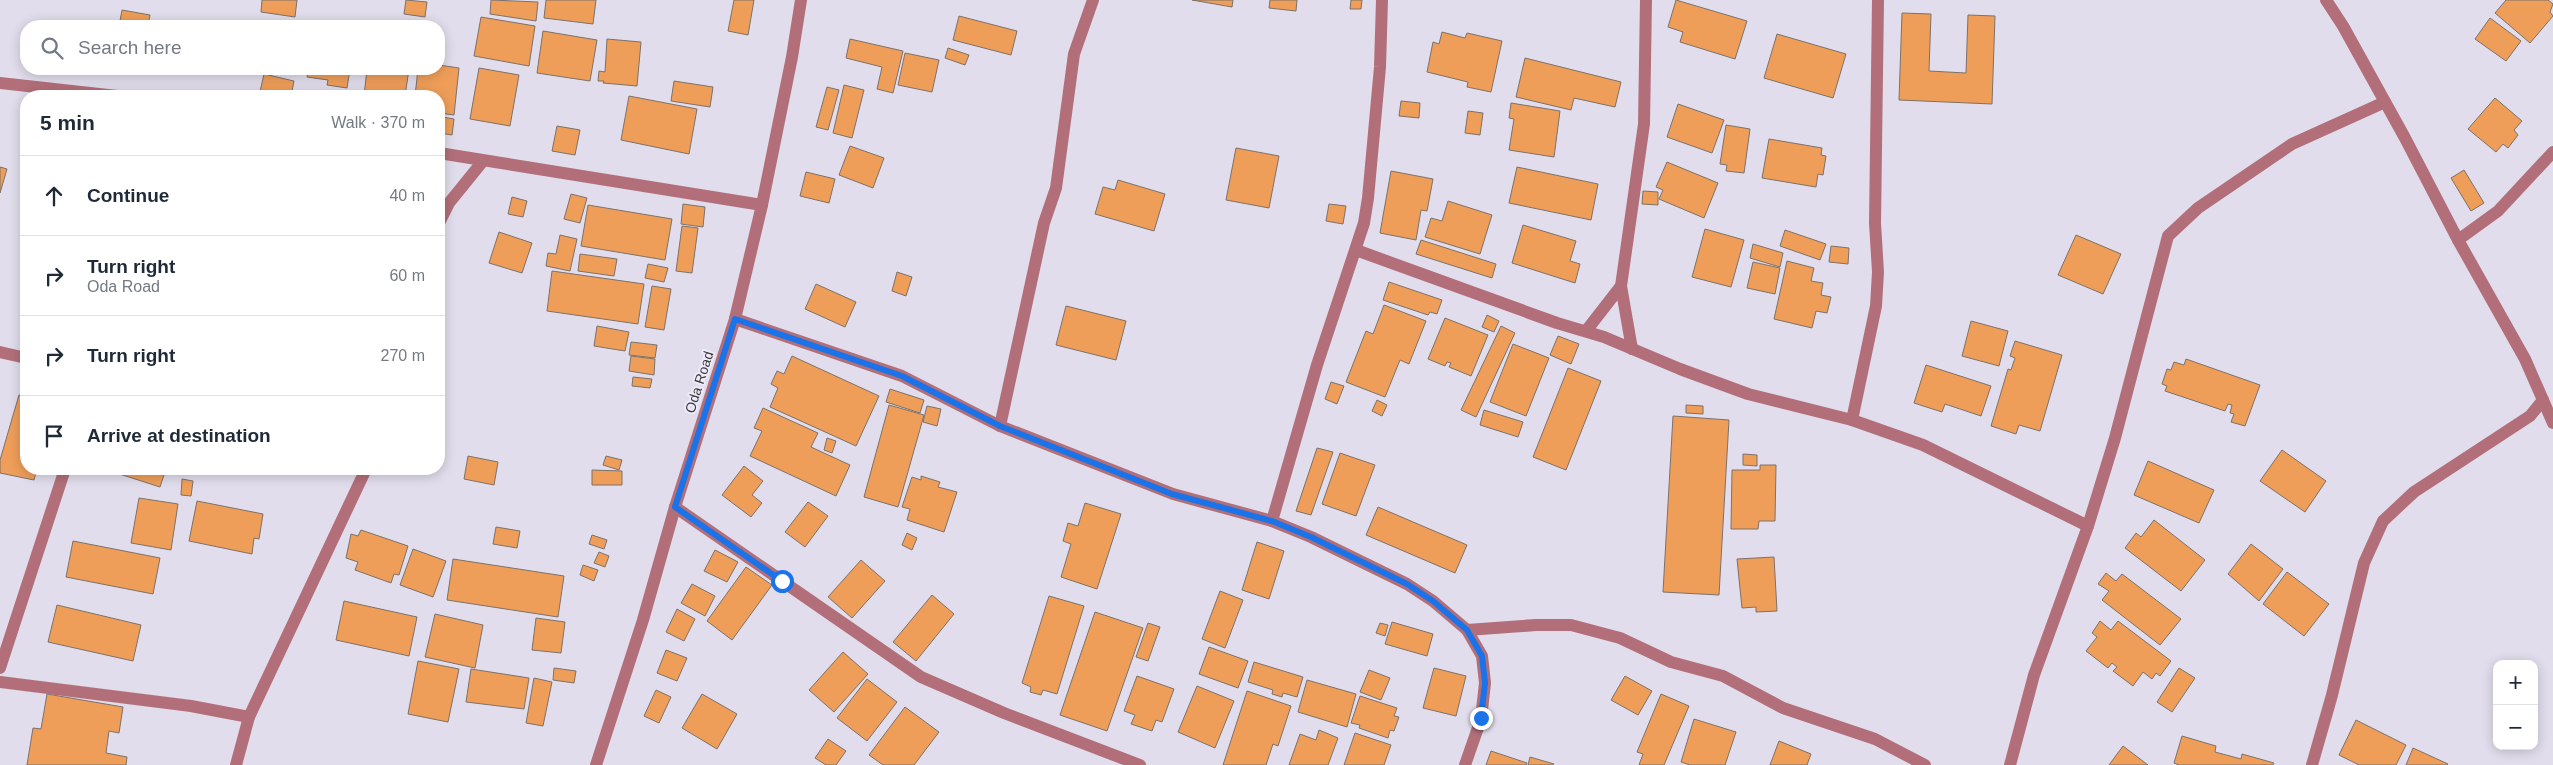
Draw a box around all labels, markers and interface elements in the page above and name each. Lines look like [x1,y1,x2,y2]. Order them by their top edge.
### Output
search box [20,20,445,75]
icon: search [38,34,66,62]
text: Search here [78,37,182,58]
text: 5 min [40,111,95,134]
text: Walk · 370 m [331,114,425,131]
icon: ahead [40,182,68,210]
text: Continue [87,185,169,206]
text: 40 m [389,187,425,204]
text: Turn right [87,256,175,277]
icon: right [40,262,68,290]
text: 60 m [389,267,425,284]
text: Oda Road [87,278,160,295]
icon: right [40,342,68,370]
text: Turn right [87,345,175,366]
text: 270 m [381,347,425,364]
street label: Oda Road [682,349,716,415]
icon: arrive [40,422,68,450]
text: Arrive at destination [87,425,271,446]
route start [771,570,794,593]
map controls [2493,660,2538,750]
button: + [2493,660,2538,705]
button: − [2493,705,2538,750]
route end [1470,707,1493,730]

